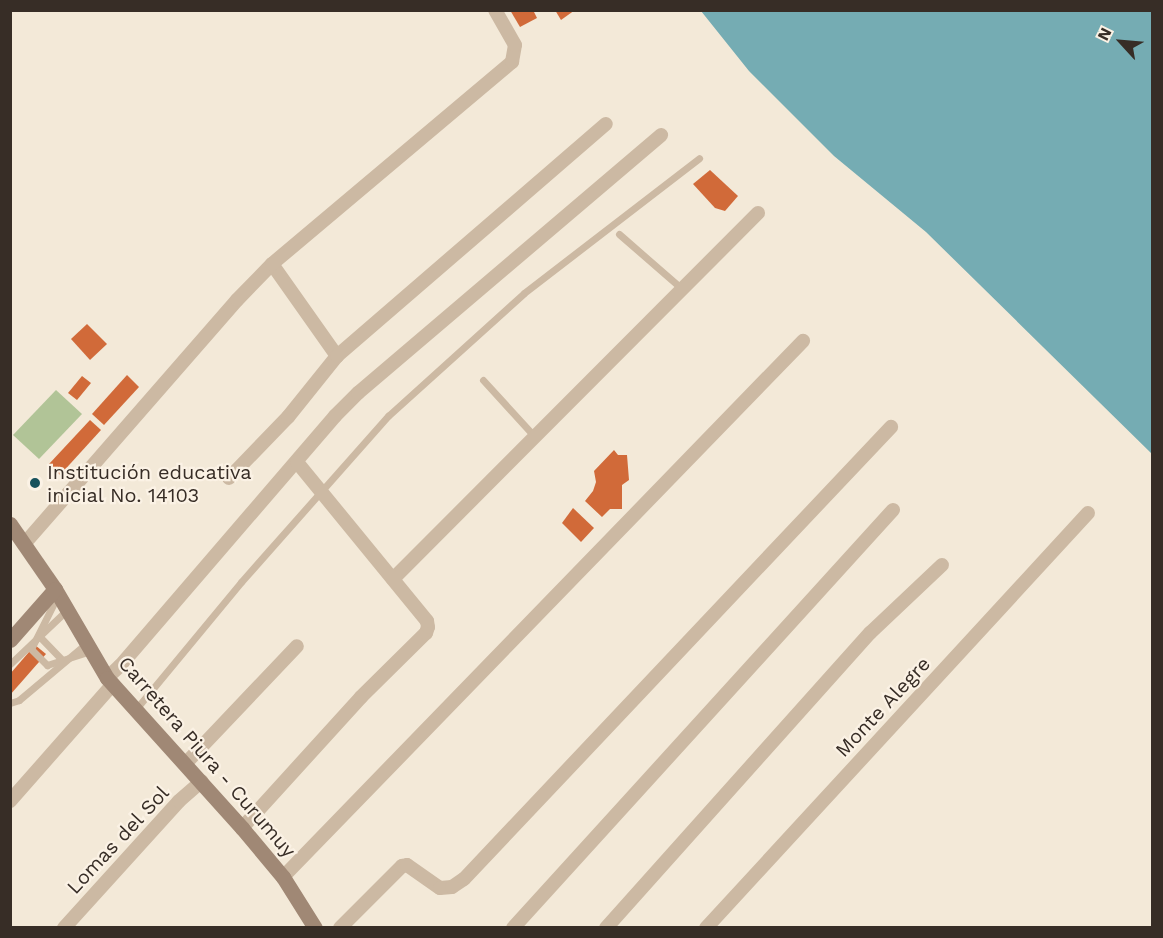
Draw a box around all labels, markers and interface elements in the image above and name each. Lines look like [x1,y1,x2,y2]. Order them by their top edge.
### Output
north arrow [1091,12,1151,72]
text: N [1093,24,1116,43]
place label: Institución educativa inicial No. 14103 [47,460,252,507]
marker: Institución educativa inicial No. 14103 [28,476,42,490]
street label: Carretera Piura - Curumuy [113,651,301,863]
street label: Monte Alegre [830,652,936,762]
street label: Lomas del Sol [62,781,174,899]

